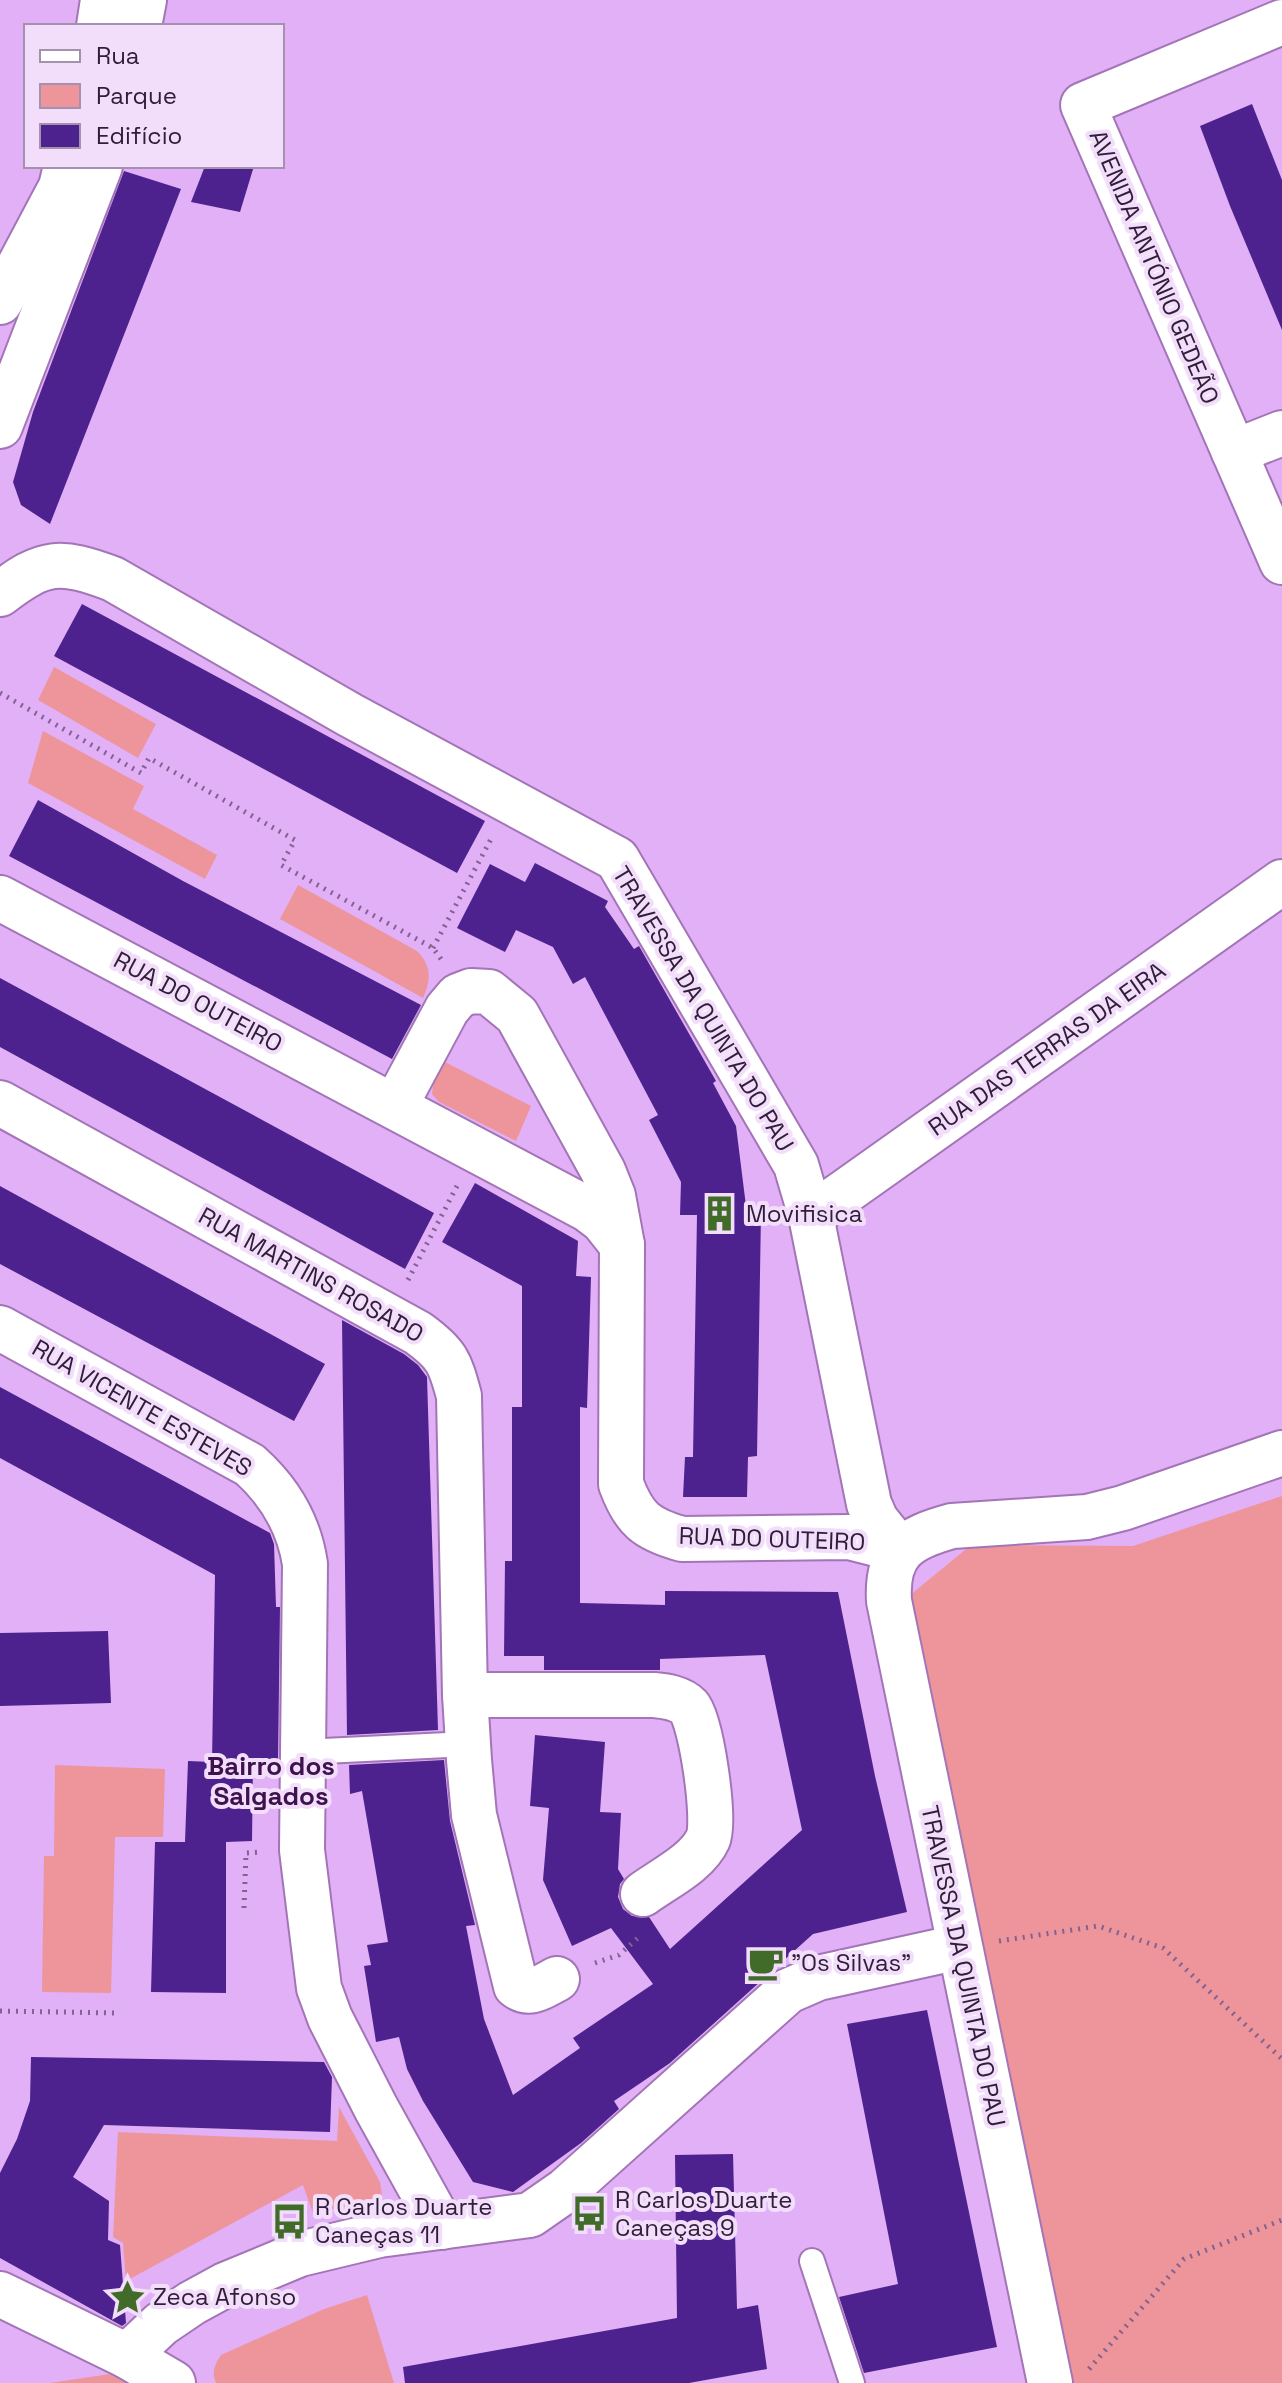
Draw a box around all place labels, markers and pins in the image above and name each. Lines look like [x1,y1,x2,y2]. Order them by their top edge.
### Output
building icon: Movifisica [701,1195,739,1233]
place label: Movifisica [746,1198,863,1229]
cafe icon: "Os Silvas" [746,1944,784,1982]
place label: "Os Silvas" [791,1947,911,1978]
place label: R Carlos Duarte Caneças 9 [615,2184,792,2243]
place label: R Carlos Duarte Caneças 11 [315,2191,492,2250]
bus stop icon: R Carlos Duarte Caneças 9 [570,2195,608,2233]
bus stop icon: R Carlos Duarte Caneças 11 [270,2202,308,2240]
place icon: Zeca Afonso [108,2278,146,2316]
place label: Zeca Afonso [153,2281,296,2312]

